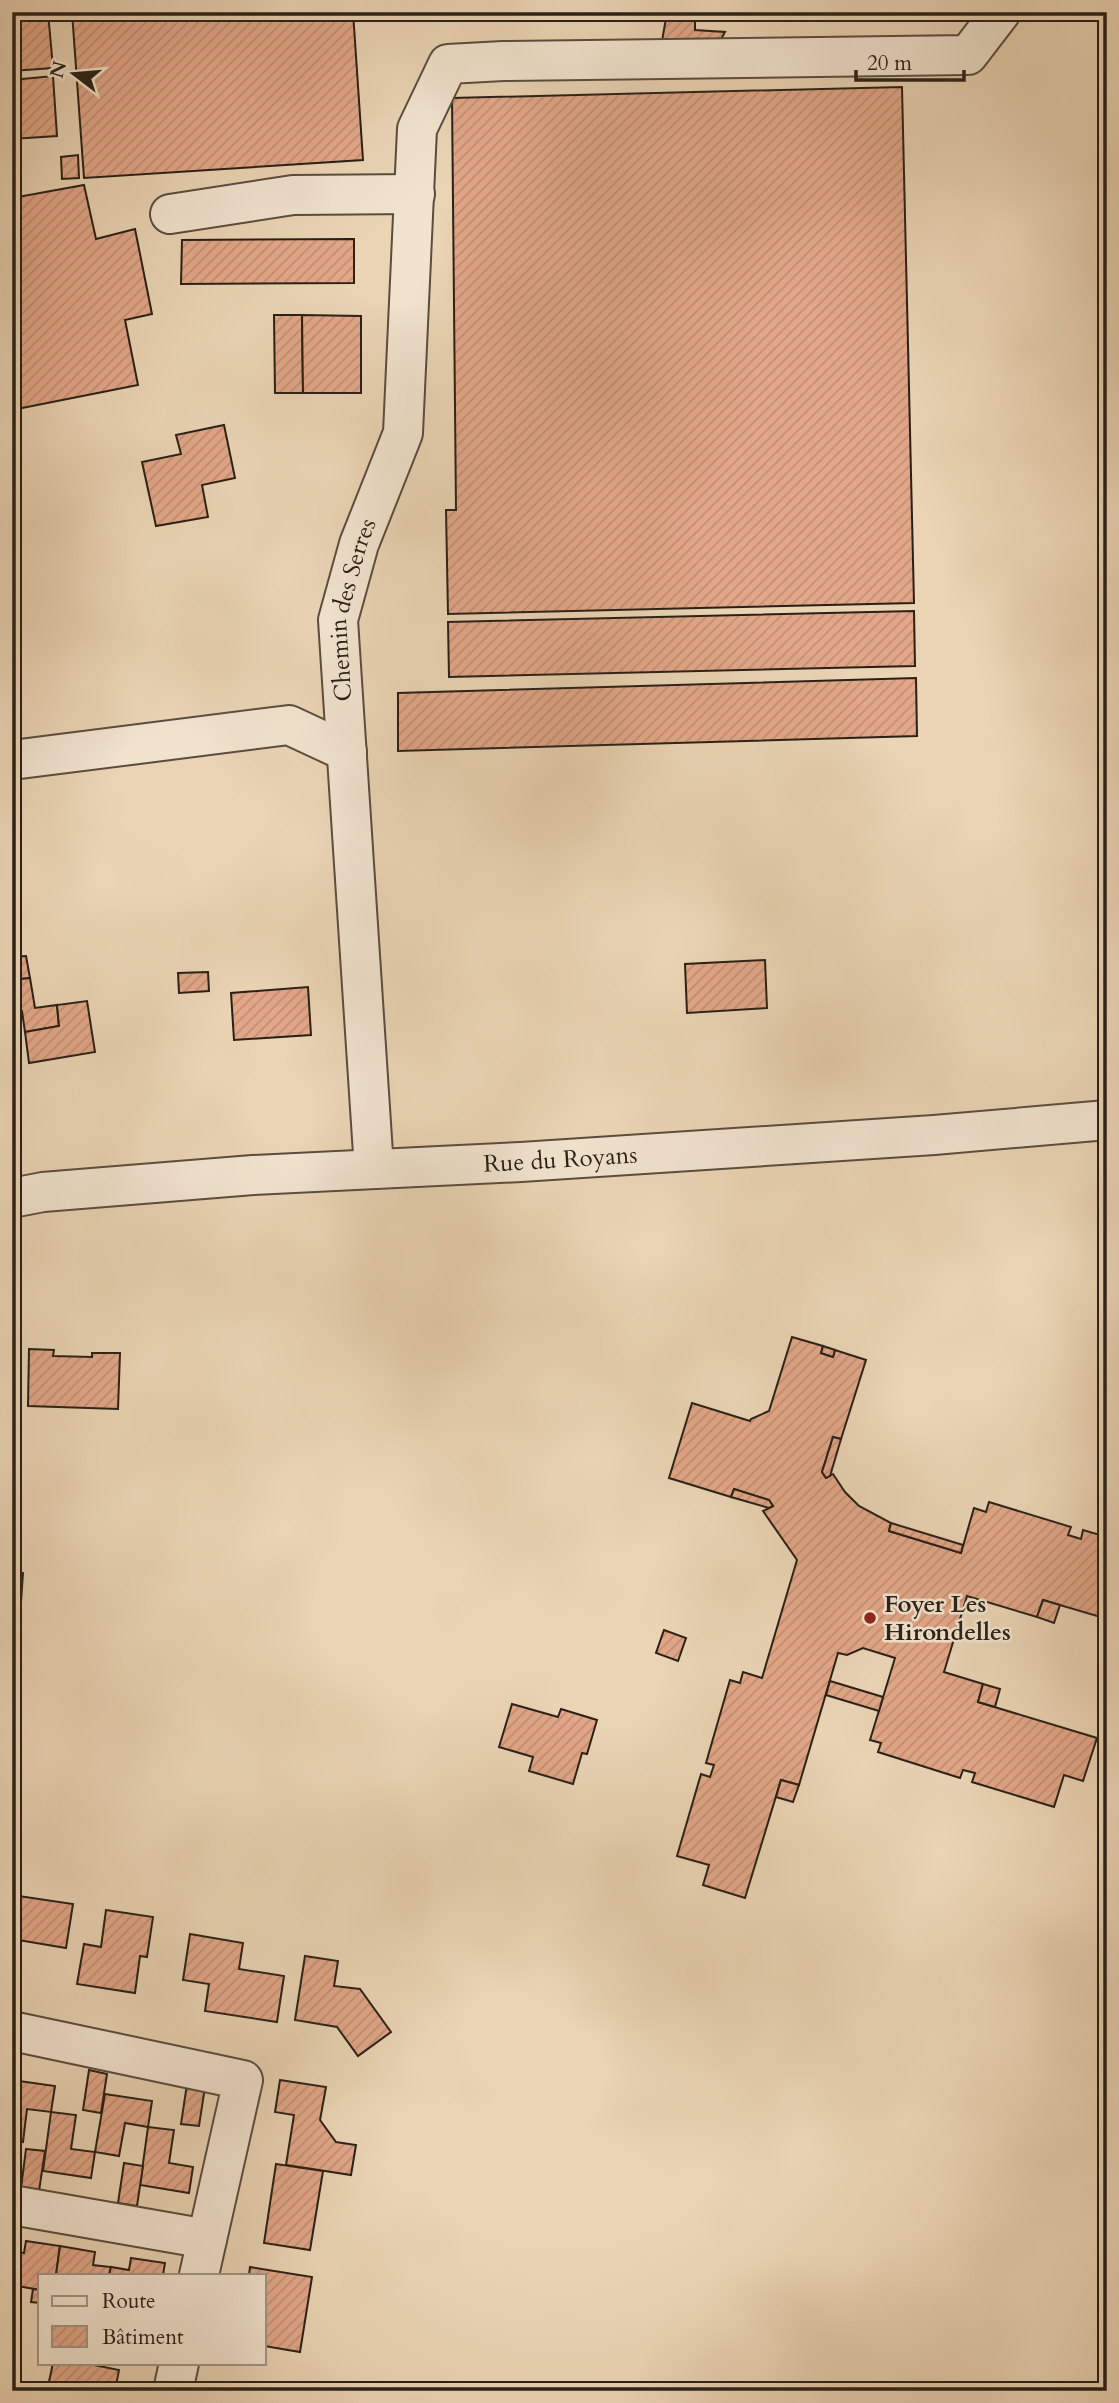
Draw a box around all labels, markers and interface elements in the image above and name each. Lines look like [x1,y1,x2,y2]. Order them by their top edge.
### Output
north arrow [38,38,108,108]
scale bar [856,38,965,82]
text: 20 m [867,49,912,78]
text: N [44,58,74,81]
street label: Chemin des Serres [322,513,385,703]
street label: Rue du Royans [483,1138,638,1181]
place label: Foyer Les Hirondelles [884,1588,1011,1649]
marker: Foyer Les Hirondelles [862,1610,878,1626]
legend [38,2274,266,2364]
text: Route [102,2287,156,2316]
text: Bâtiment [102,2323,184,2352]

